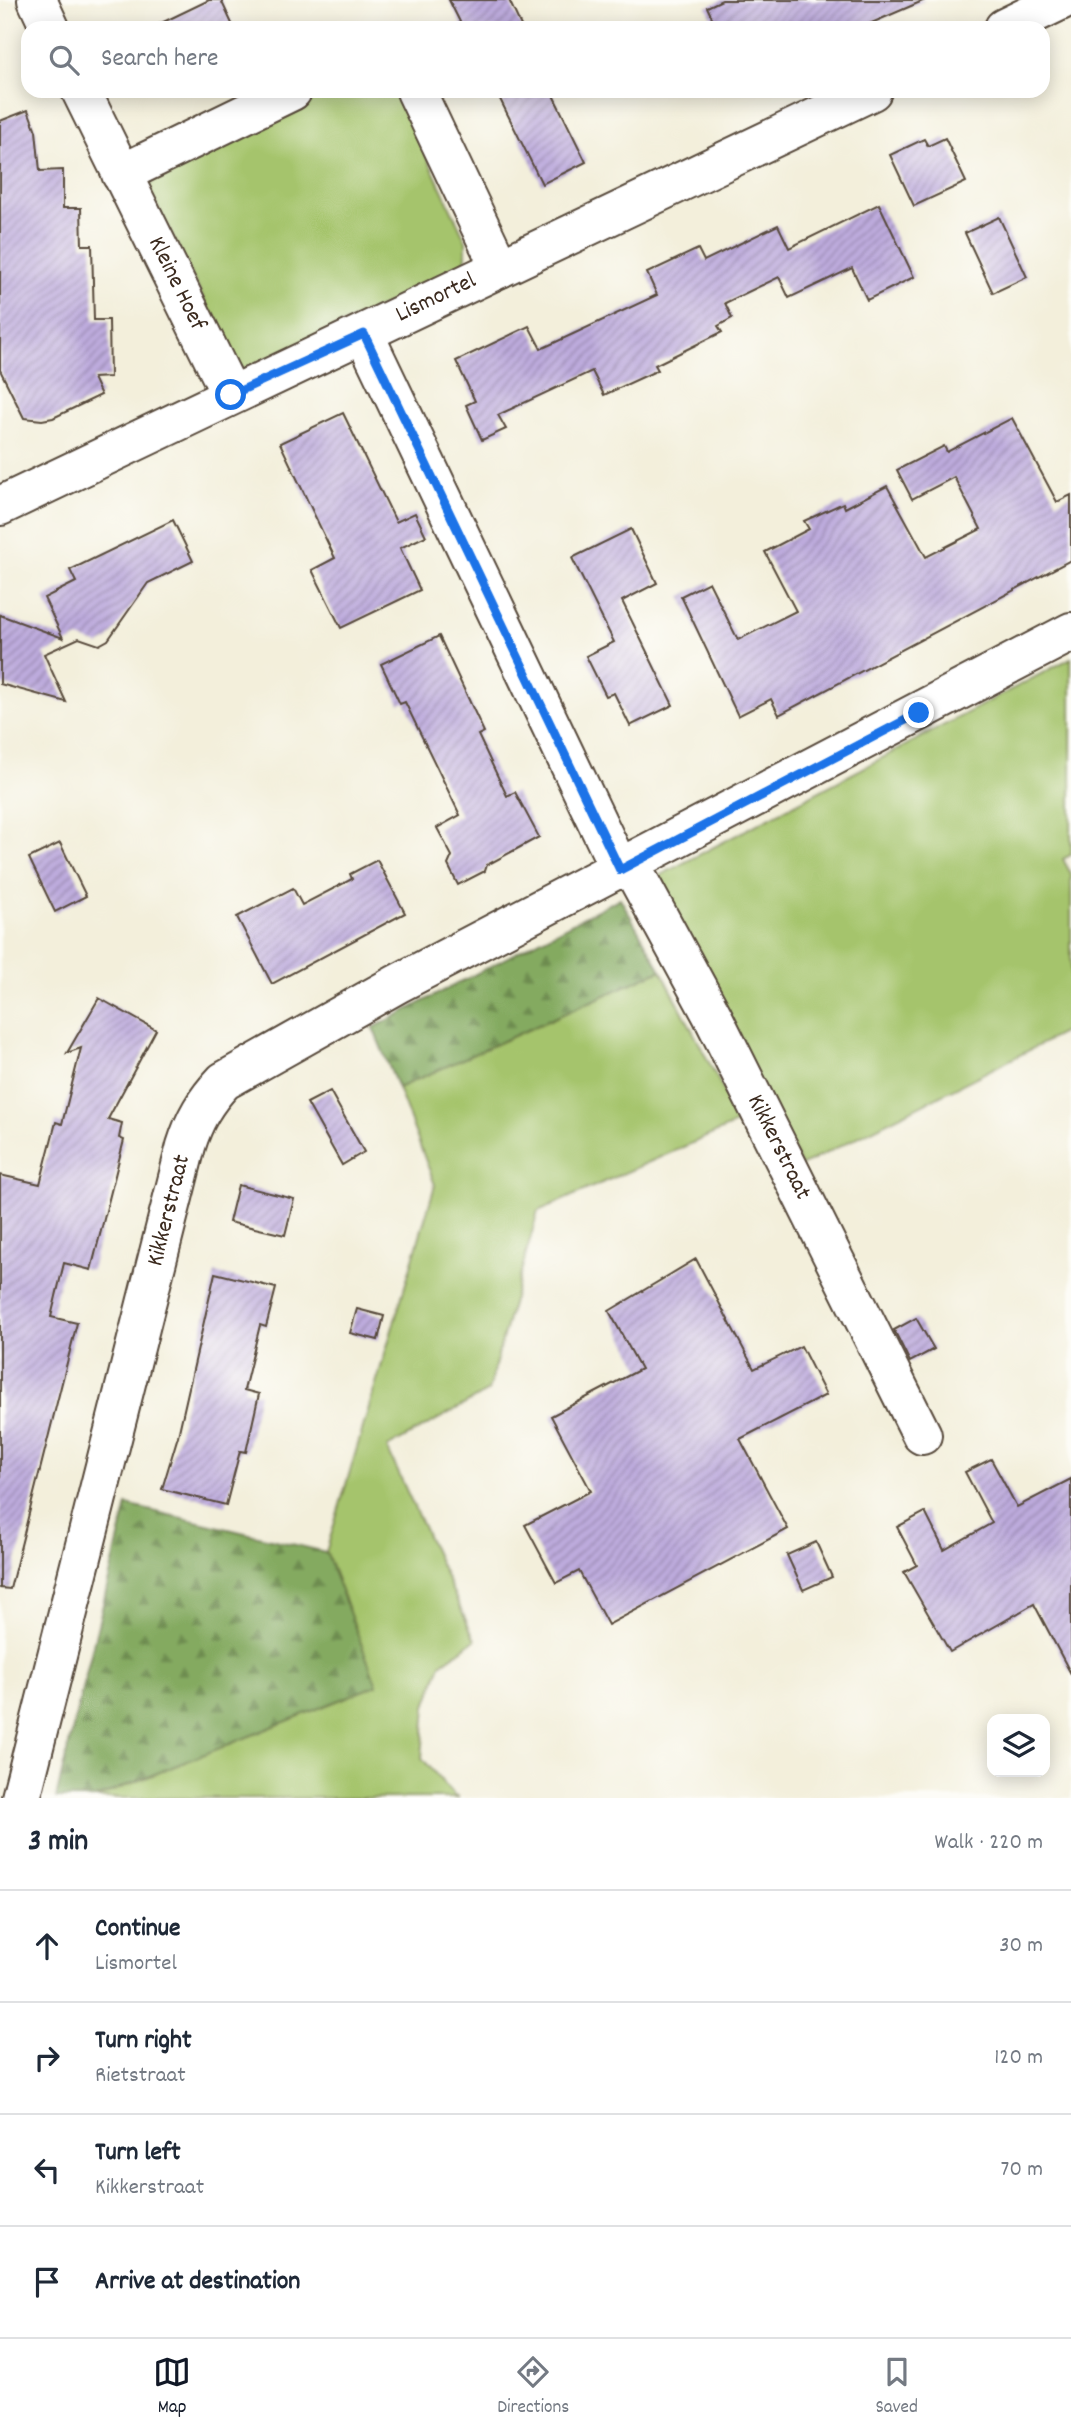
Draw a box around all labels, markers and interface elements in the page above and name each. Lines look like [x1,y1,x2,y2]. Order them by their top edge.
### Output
search box [21,21,1050,98]
icon: search [45,41,83,79]
text: Search here [101,41,219,78]
street label: Kleine Hoef [139,231,214,337]
street label: Lismortel [390,265,482,332]
route start [215,379,246,410]
route end [903,697,934,728]
street label: Kikkerstraat [738,1089,819,1206]
street label: Kikkerstraat [139,1151,200,1270]
map controls [987,1714,1050,1777]
button: layers [987,1714,1050,1777]
text: 3 min [28,1822,88,1865]
text: Walk · 220 m [935,1827,1043,1860]
text: Continue [95,1911,180,1948]
icon: ahead [28,1927,66,1965]
text: 30 m [999,1930,1043,1963]
text: Lismortel [95,1948,177,1981]
text: Turn right [95,2023,192,2060]
icon: right [28,2039,66,2077]
text: 120 m [994,2042,1043,2075]
text: Rietstraat [95,2060,186,2093]
text: Turn left [95,2135,181,2172]
icon: left [28,2151,66,2189]
text: 70 m [1001,2154,1043,2187]
text: Kikkerstraat [95,2172,204,2205]
icon: arrive [28,2263,66,2301]
text: Arrive at destination [95,2264,300,2301]
tab: Map [153,2353,191,2422]
tab: Directions [497,2353,569,2422]
tab: Saved [875,2353,918,2422]

